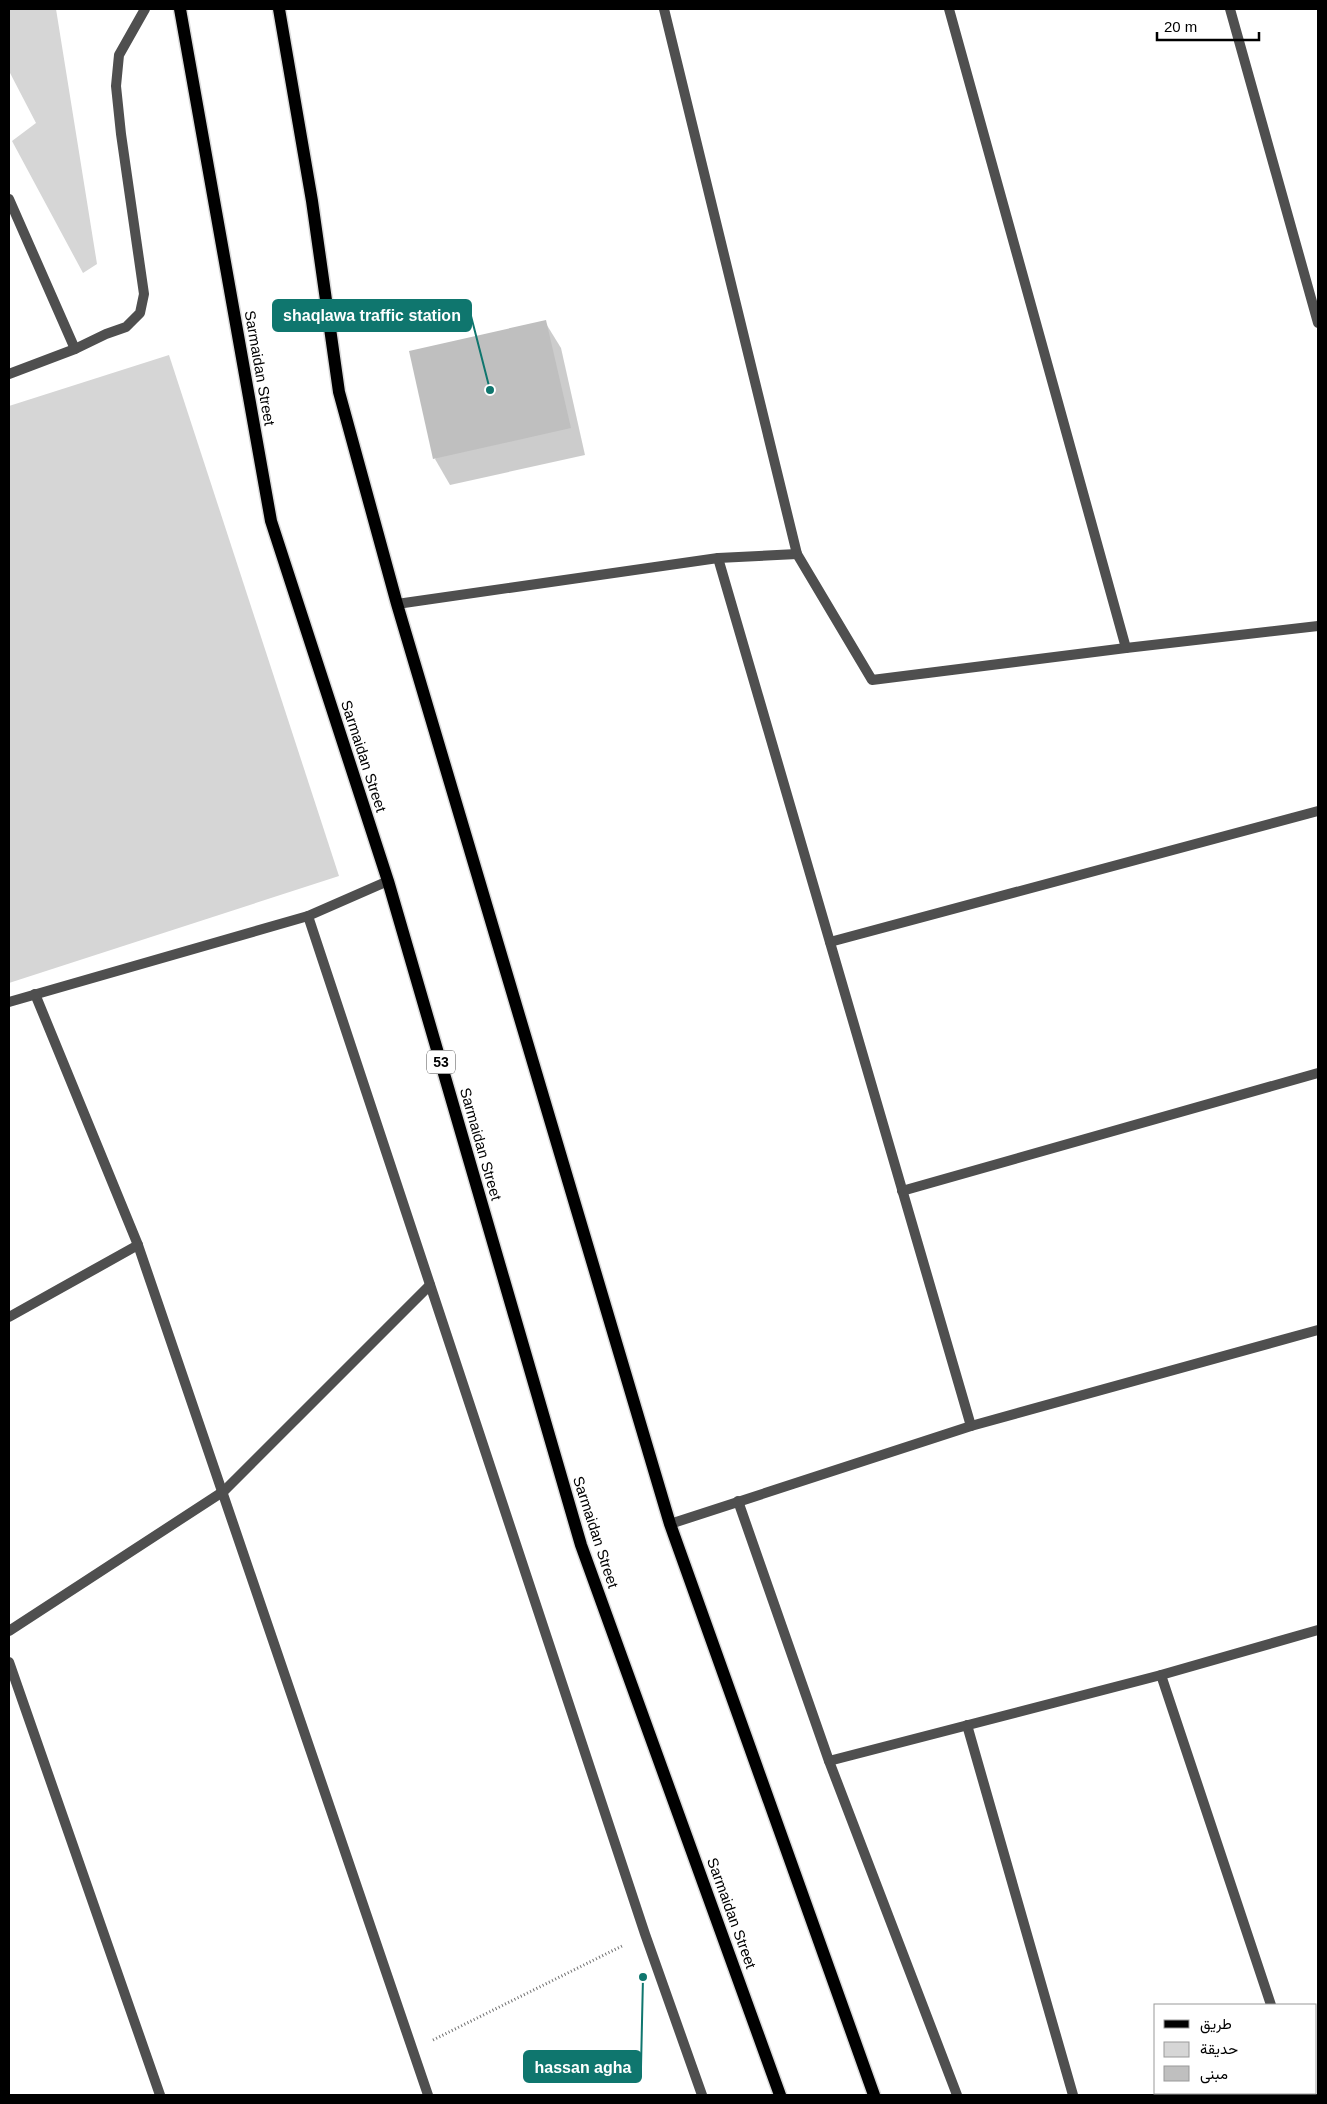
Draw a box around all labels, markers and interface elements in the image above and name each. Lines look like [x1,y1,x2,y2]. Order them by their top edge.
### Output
scale bar [1157,10,1260,42]
text: 20 m [1164,18,1197,35]
callout: shaqlawa traffic station [273,300,471,331]
text: shaqlawa traffic station [283,307,461,324]
street label: Sarmaidan Street [241,309,279,428]
street label: Sarmaidan Street [338,698,390,815]
road number: 53 [427,1050,455,1074]
street label: Sarmaidan Street [457,1086,505,1203]
street label: Sarmaidan Street [570,1474,622,1591]
street label: Sarmaidan Street [704,1855,760,1972]
legend [1154,2004,1317,2094]
text: طريق [1200,2015,1232,2034]
text: حديقة [1200,2040,1238,2058]
callout: hassan agha [524,2051,641,2082]
text: hassan agha [535,2059,632,2076]
text: مبنى [1200,2065,1228,2084]

